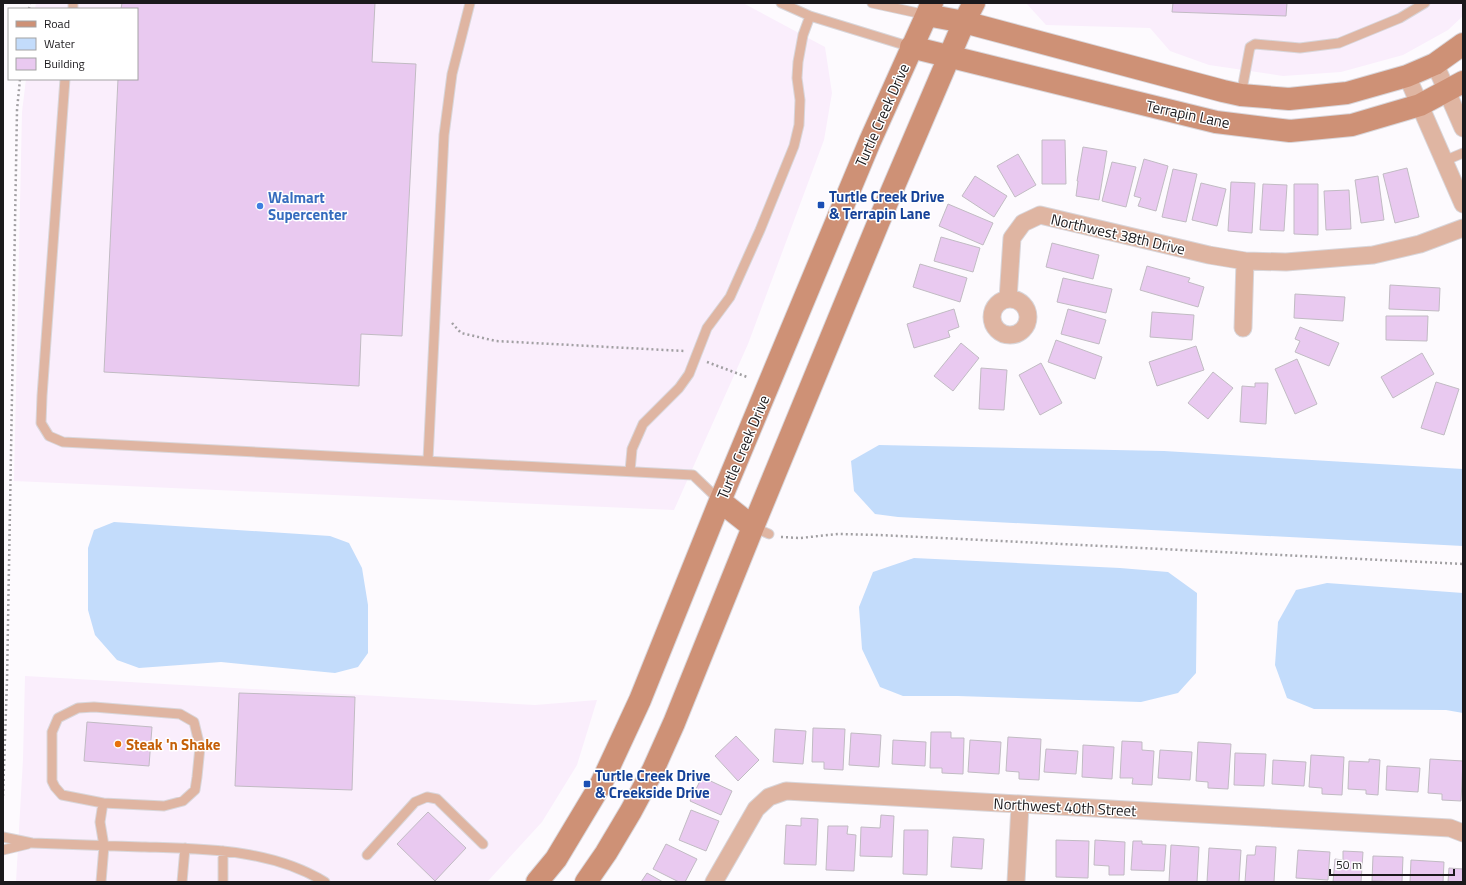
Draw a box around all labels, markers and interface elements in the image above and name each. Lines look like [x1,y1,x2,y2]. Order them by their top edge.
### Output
legend [8,8,138,80]
text: Road [44,14,70,33]
text: Water [44,34,75,53]
text: Building [44,54,85,73]
street label: Turtle Creek Drive [849,60,915,170]
street label: Terrapin Lane [1144,94,1232,134]
place label: Turtle Creek Drive & Terrapin Lane [829,185,945,225]
place label: Walmart Supercenter [268,186,348,226]
marker: Turtle Creek Drive & Terrapin Lane [816,200,826,210]
marker: Walmart Supercenter [255,201,265,211]
street label: Northwest 38th Drive [1049,207,1187,261]
street label: Turtle Creek Drive [711,391,775,503]
place label: Steak 'n Shake [126,733,221,756]
marker: Steak 'n Shake [113,739,123,749]
place label: Turtle Creek Drive & Creekside Drive [595,764,711,804]
marker: Turtle Creek Drive & Creekside Drive [582,779,592,789]
street label: Northwest 40th Street [993,792,1138,822]
scale bar [1330,851,1454,877]
text: 50 m [1336,855,1362,874]

